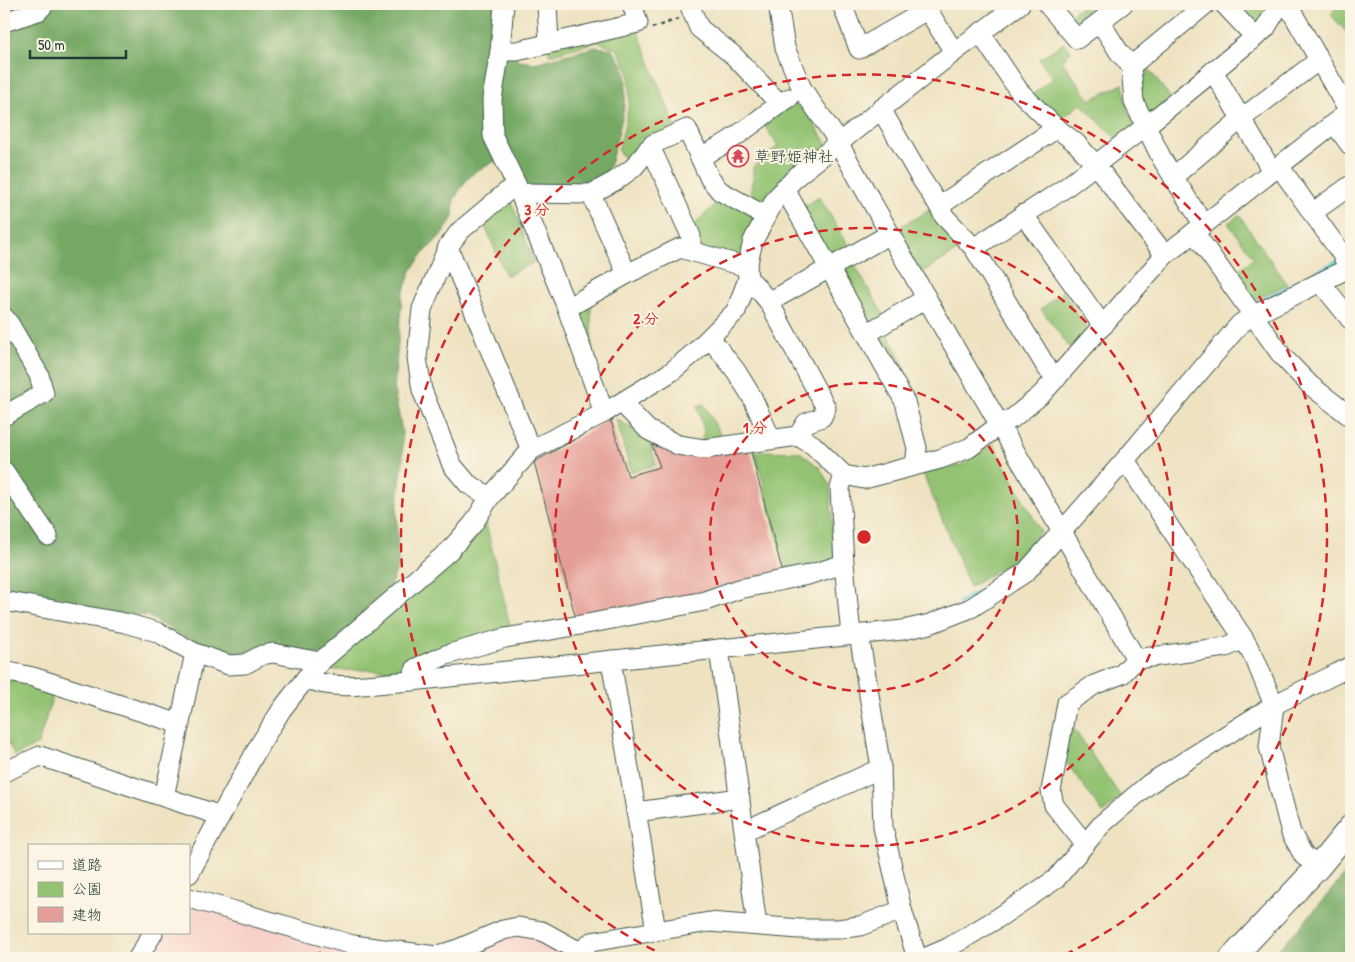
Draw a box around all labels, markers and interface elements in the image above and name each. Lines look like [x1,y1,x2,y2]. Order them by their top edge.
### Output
scale bar [30,28,126,60]
text: 50 m [38,34,65,55]
temple icon: 草野姫神社 [726,144,750,168]
place label: 草野姫神社 [754,145,834,167]
text: 3 分 [524,199,550,220]
text: 2 分 [633,308,659,329]
text: 1 分 [743,417,767,438]
centre of rings [855,528,873,546]
legend [28,844,190,934]
text: 道路 [72,854,102,875]
text: 公園 [72,878,102,899]
text: 建物 [72,904,102,925]

